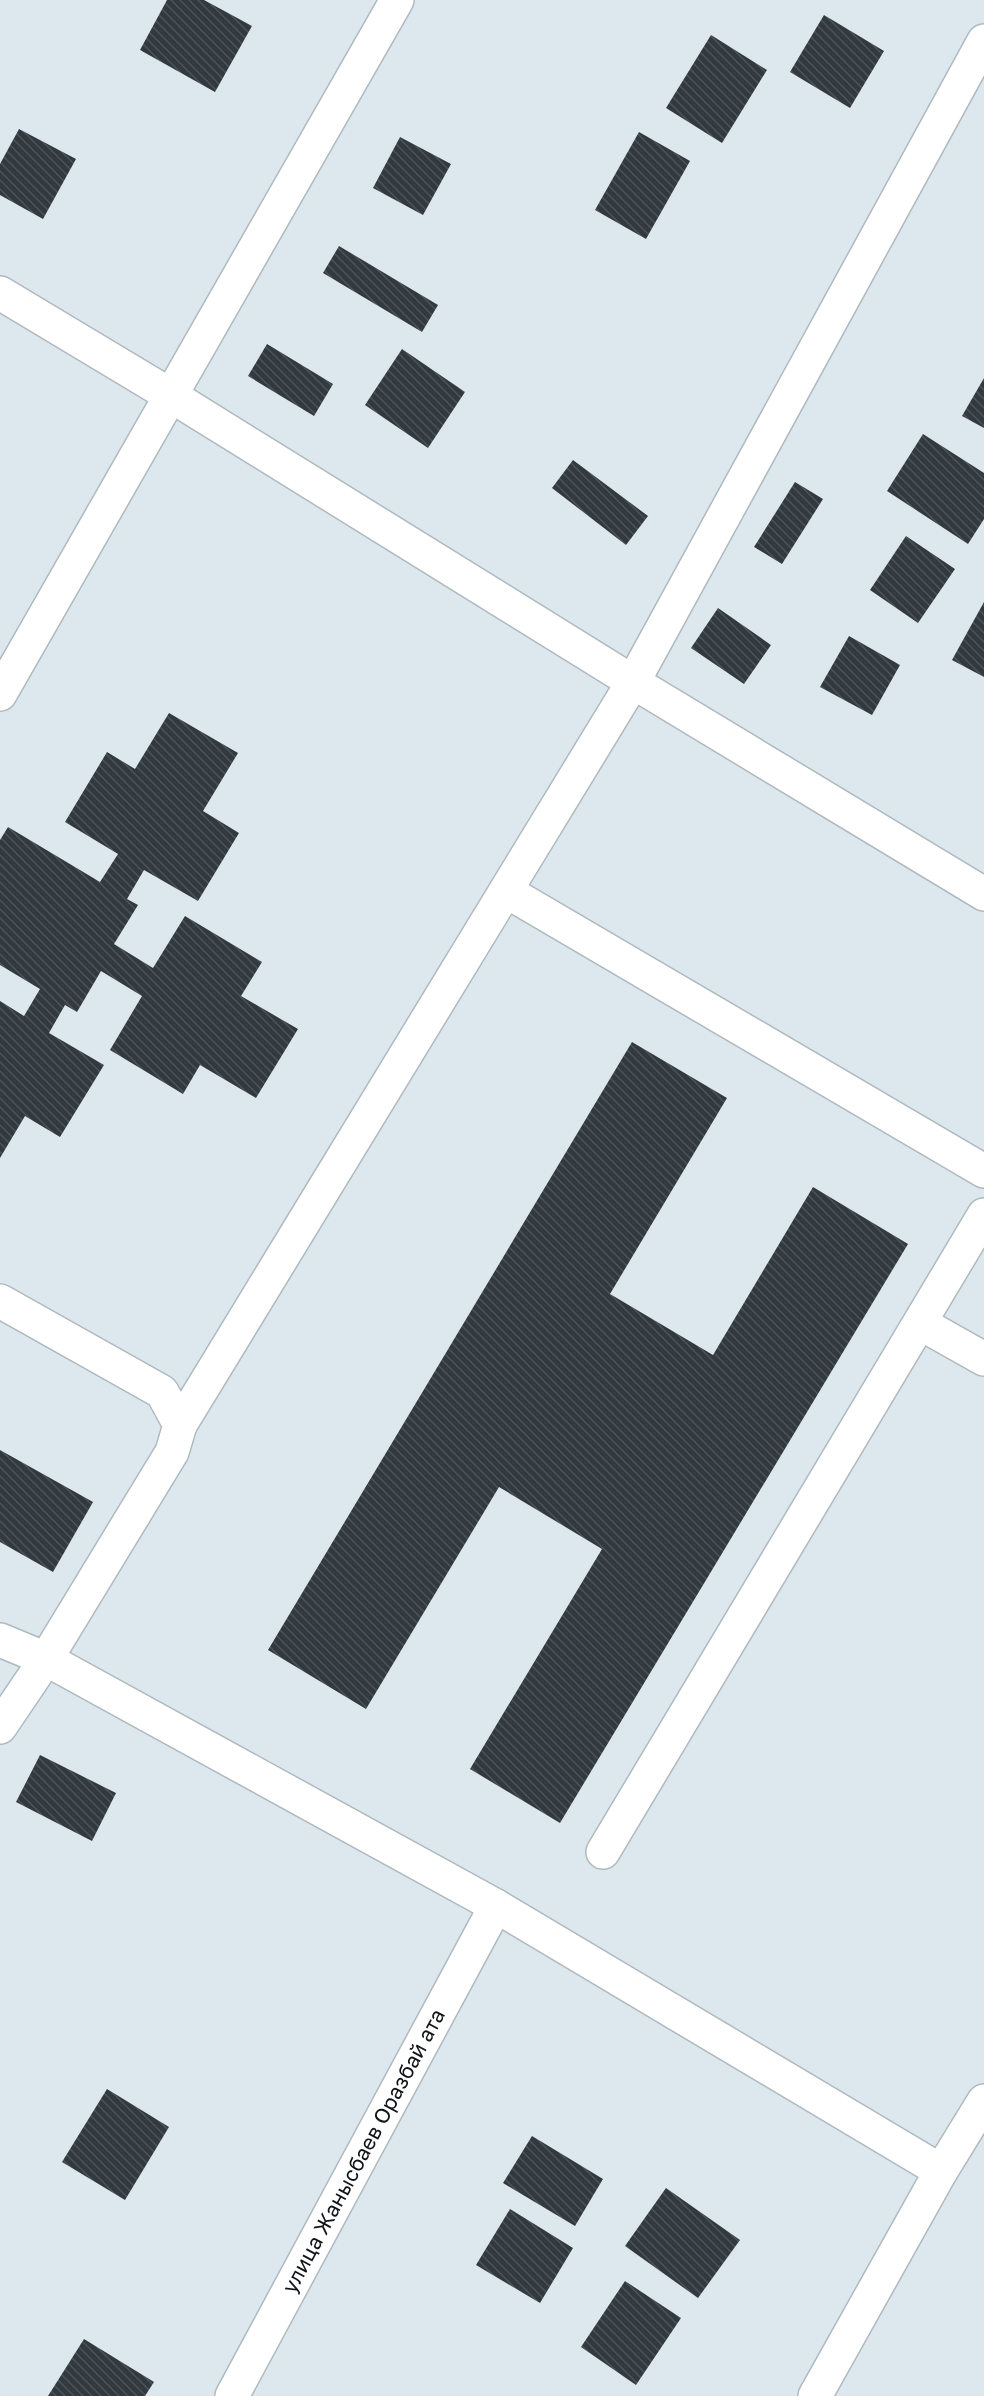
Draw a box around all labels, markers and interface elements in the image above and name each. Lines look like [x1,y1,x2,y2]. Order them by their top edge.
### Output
street label: улица Жанысбаев Оразбай ата [276,2004,450,2297]

